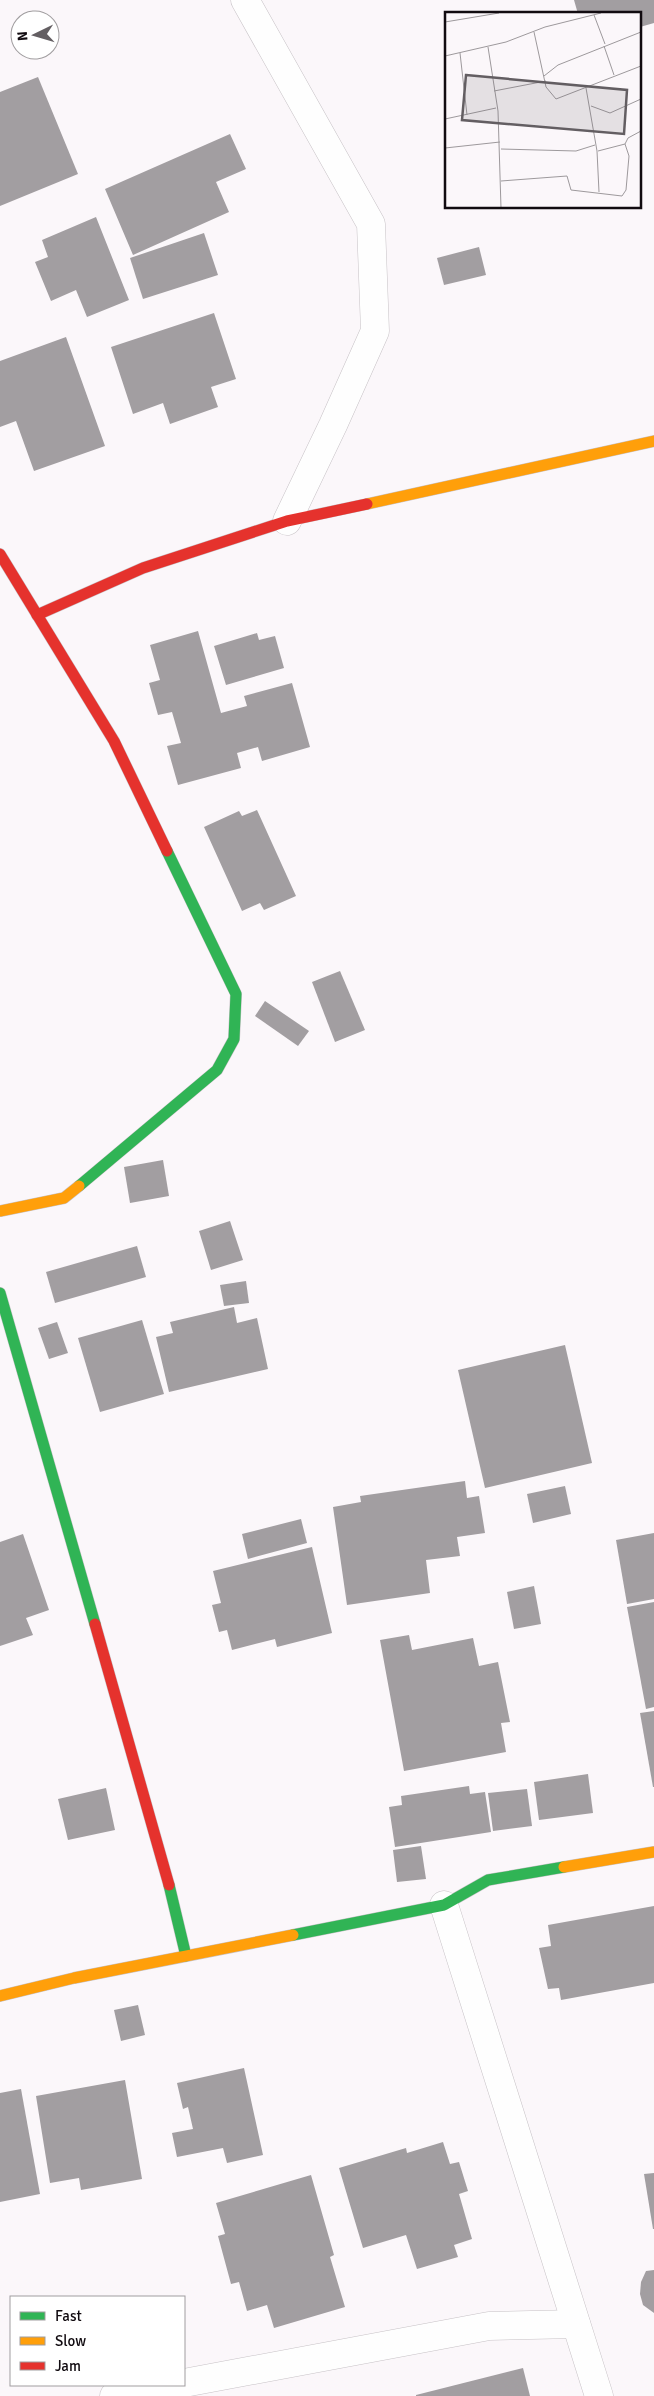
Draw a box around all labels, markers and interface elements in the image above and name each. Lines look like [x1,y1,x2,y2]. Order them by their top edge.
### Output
north arrow [10,10,60,60]
inset map [445,12,642,209]
text: N [14,30,31,42]
legend [10,2296,185,2386]
text: Fast [55,2307,82,2325]
text: Slow [55,2332,86,2350]
text: Jam [55,2357,81,2375]

